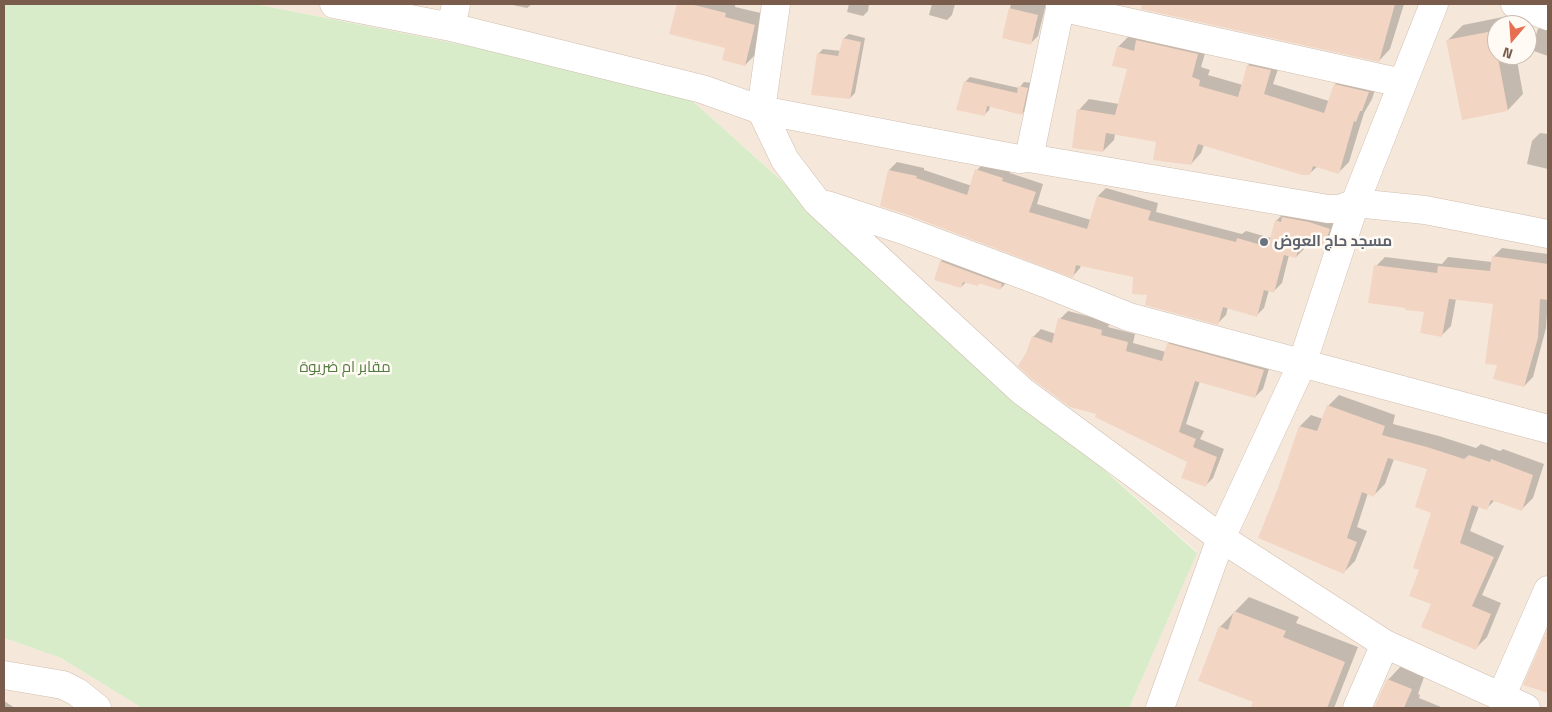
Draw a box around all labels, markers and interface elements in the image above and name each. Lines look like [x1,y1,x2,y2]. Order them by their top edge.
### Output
north arrow [1487,15,1537,65]
text: N [1500,42,1515,65]
place label: مسجد حاج العوض [1274,233,1392,251]
marker: مسجد حاج العوض [1258,236,1270,248]
park label: مقابر ام ضريوة [299,359,391,377]

